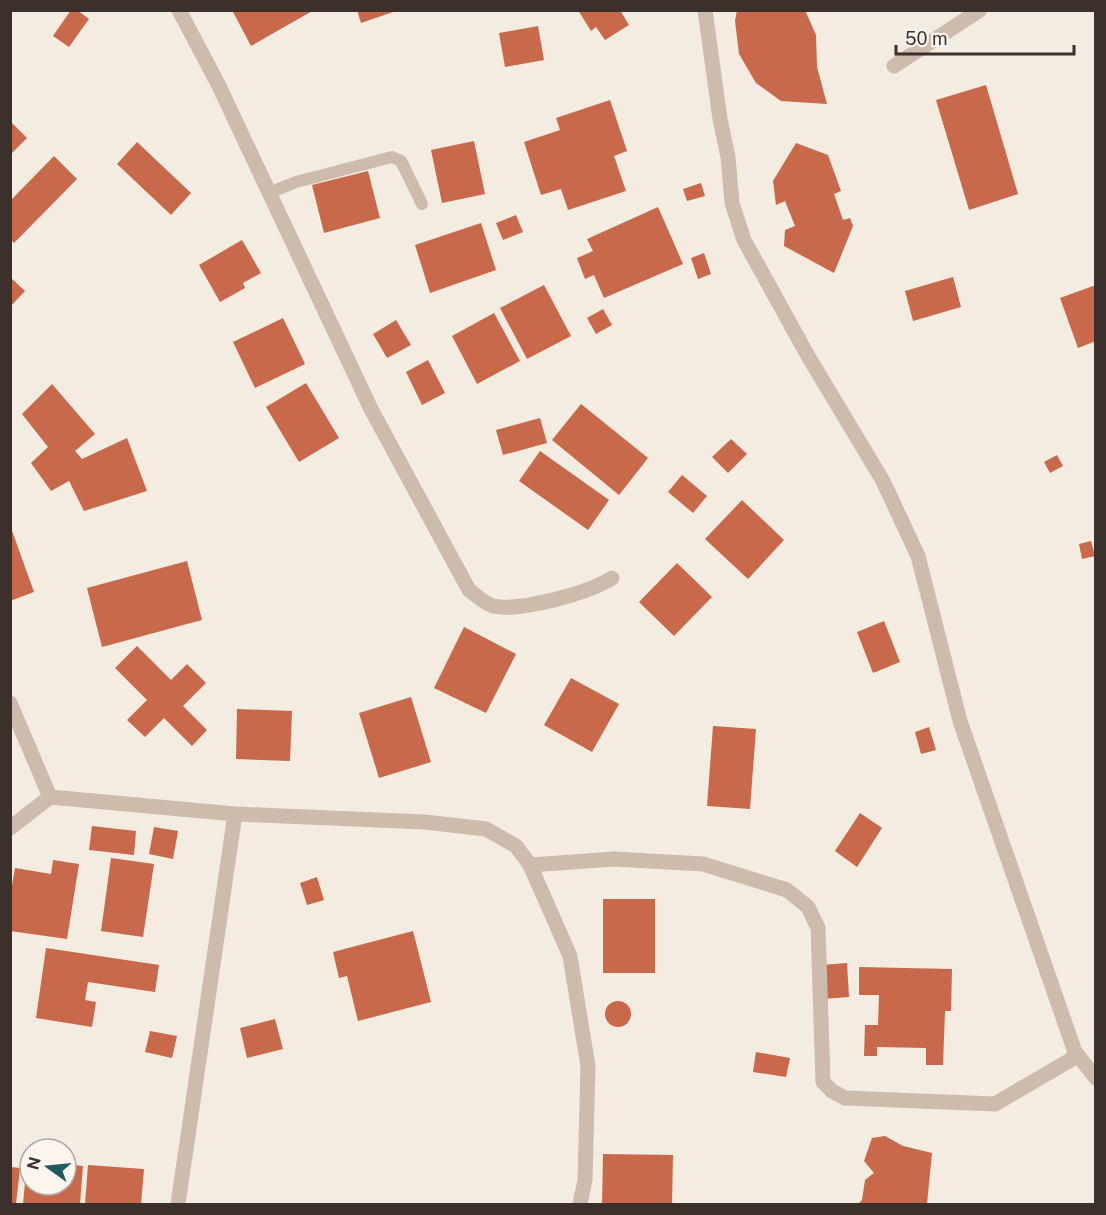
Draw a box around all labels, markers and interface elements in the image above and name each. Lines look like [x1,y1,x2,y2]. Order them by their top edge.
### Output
scale bar [896,18,1074,56]
text: 50 m [905,28,948,49]
north arrow [18,1137,78,1197]
text: N [23,1155,45,1172]

